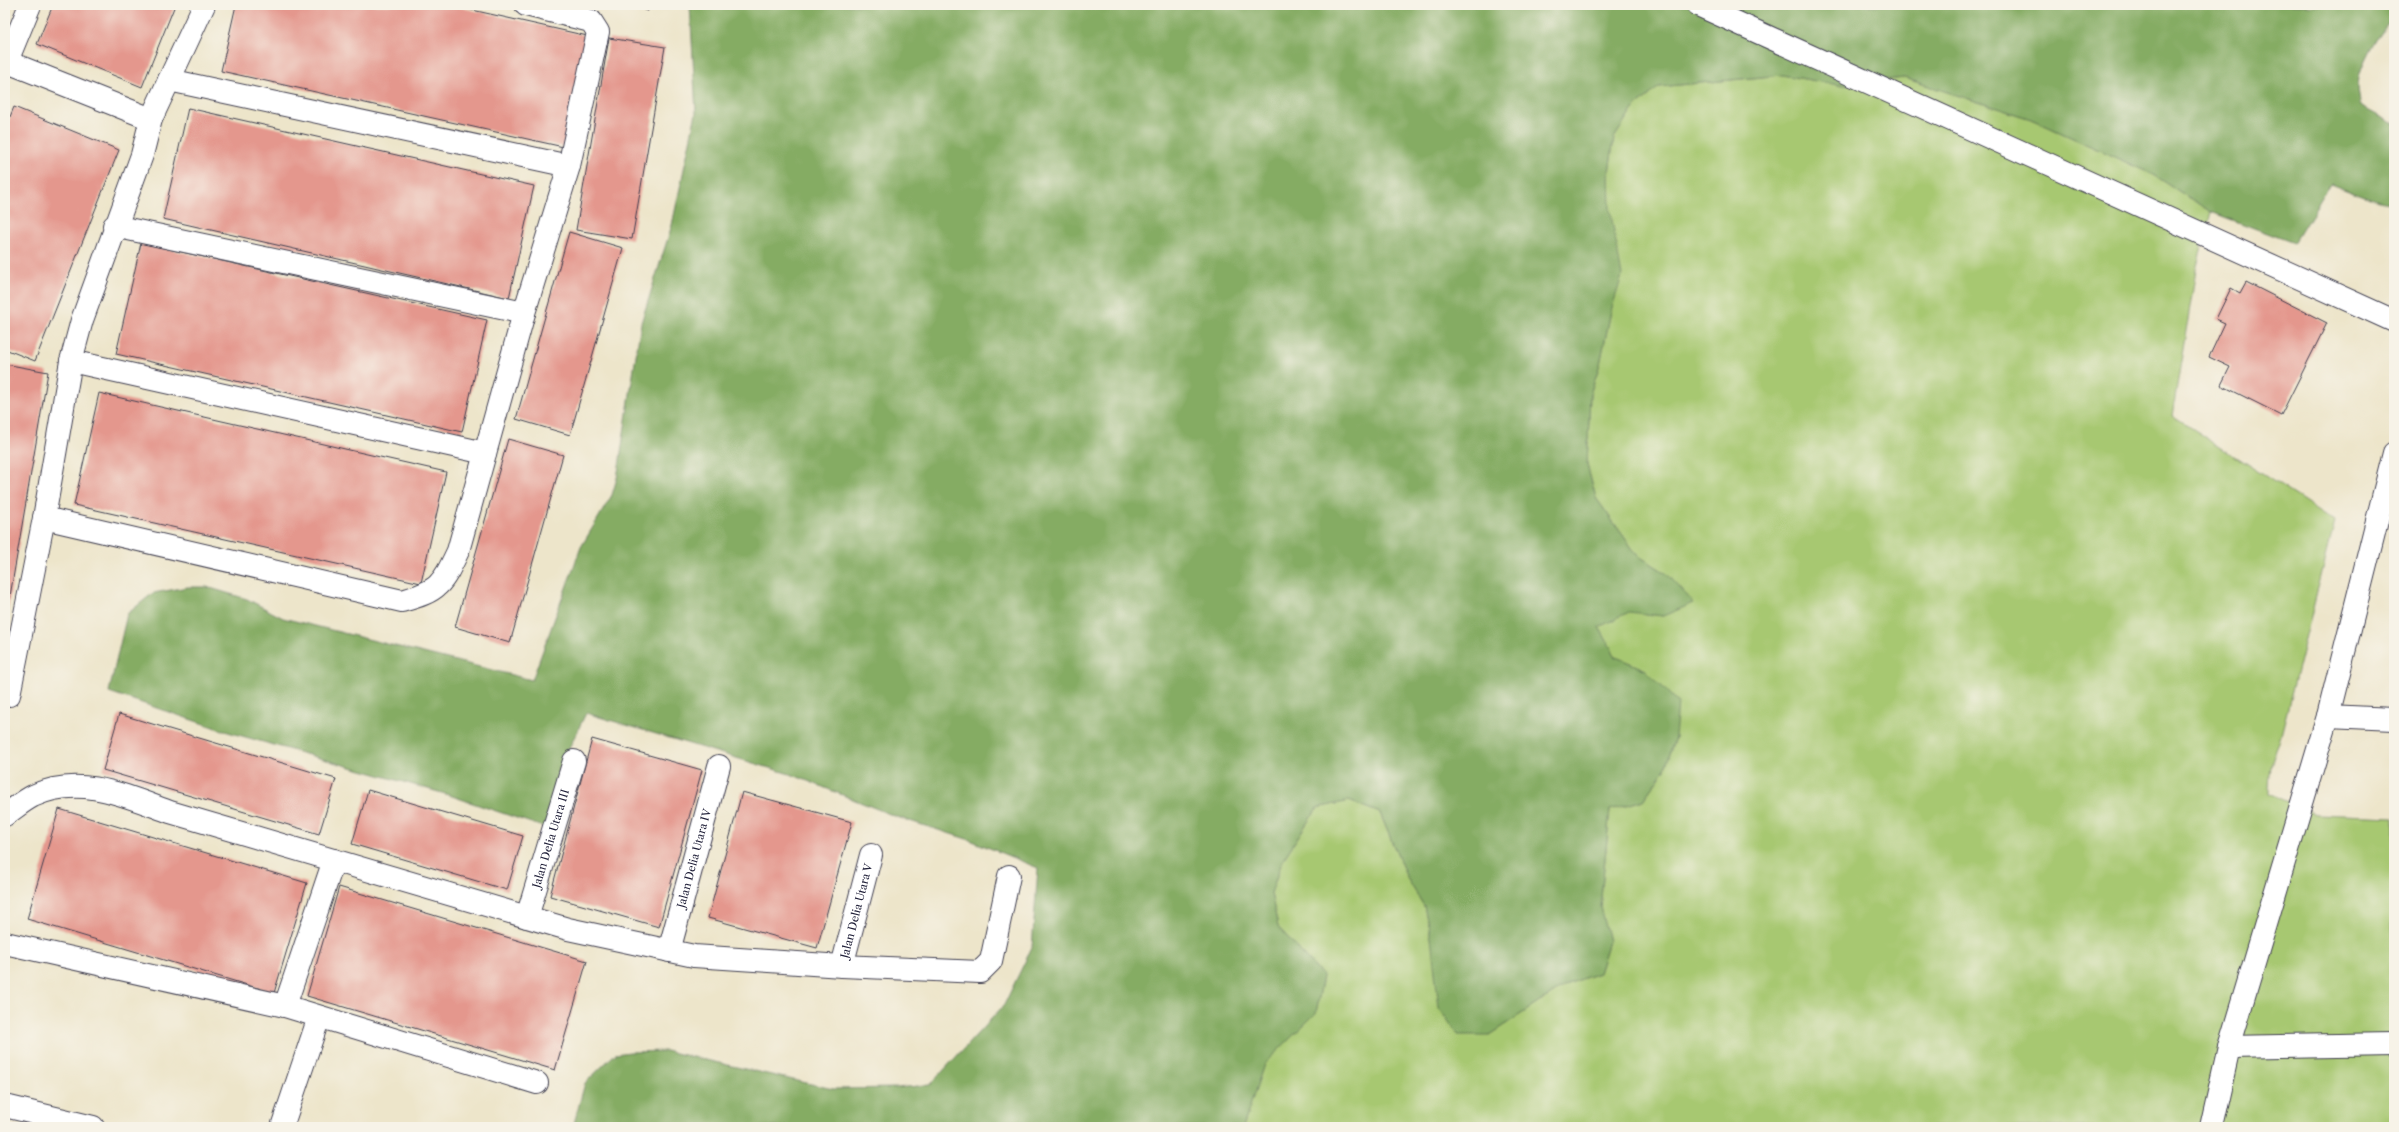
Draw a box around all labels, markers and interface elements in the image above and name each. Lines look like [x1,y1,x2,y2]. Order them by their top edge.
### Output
street label: Jalan Delia Utara III [529,787,572,891]
street label: Jalan Delia Utara IV [673,806,714,911]
street label: Jalan Delia Utara V [837,861,876,962]

